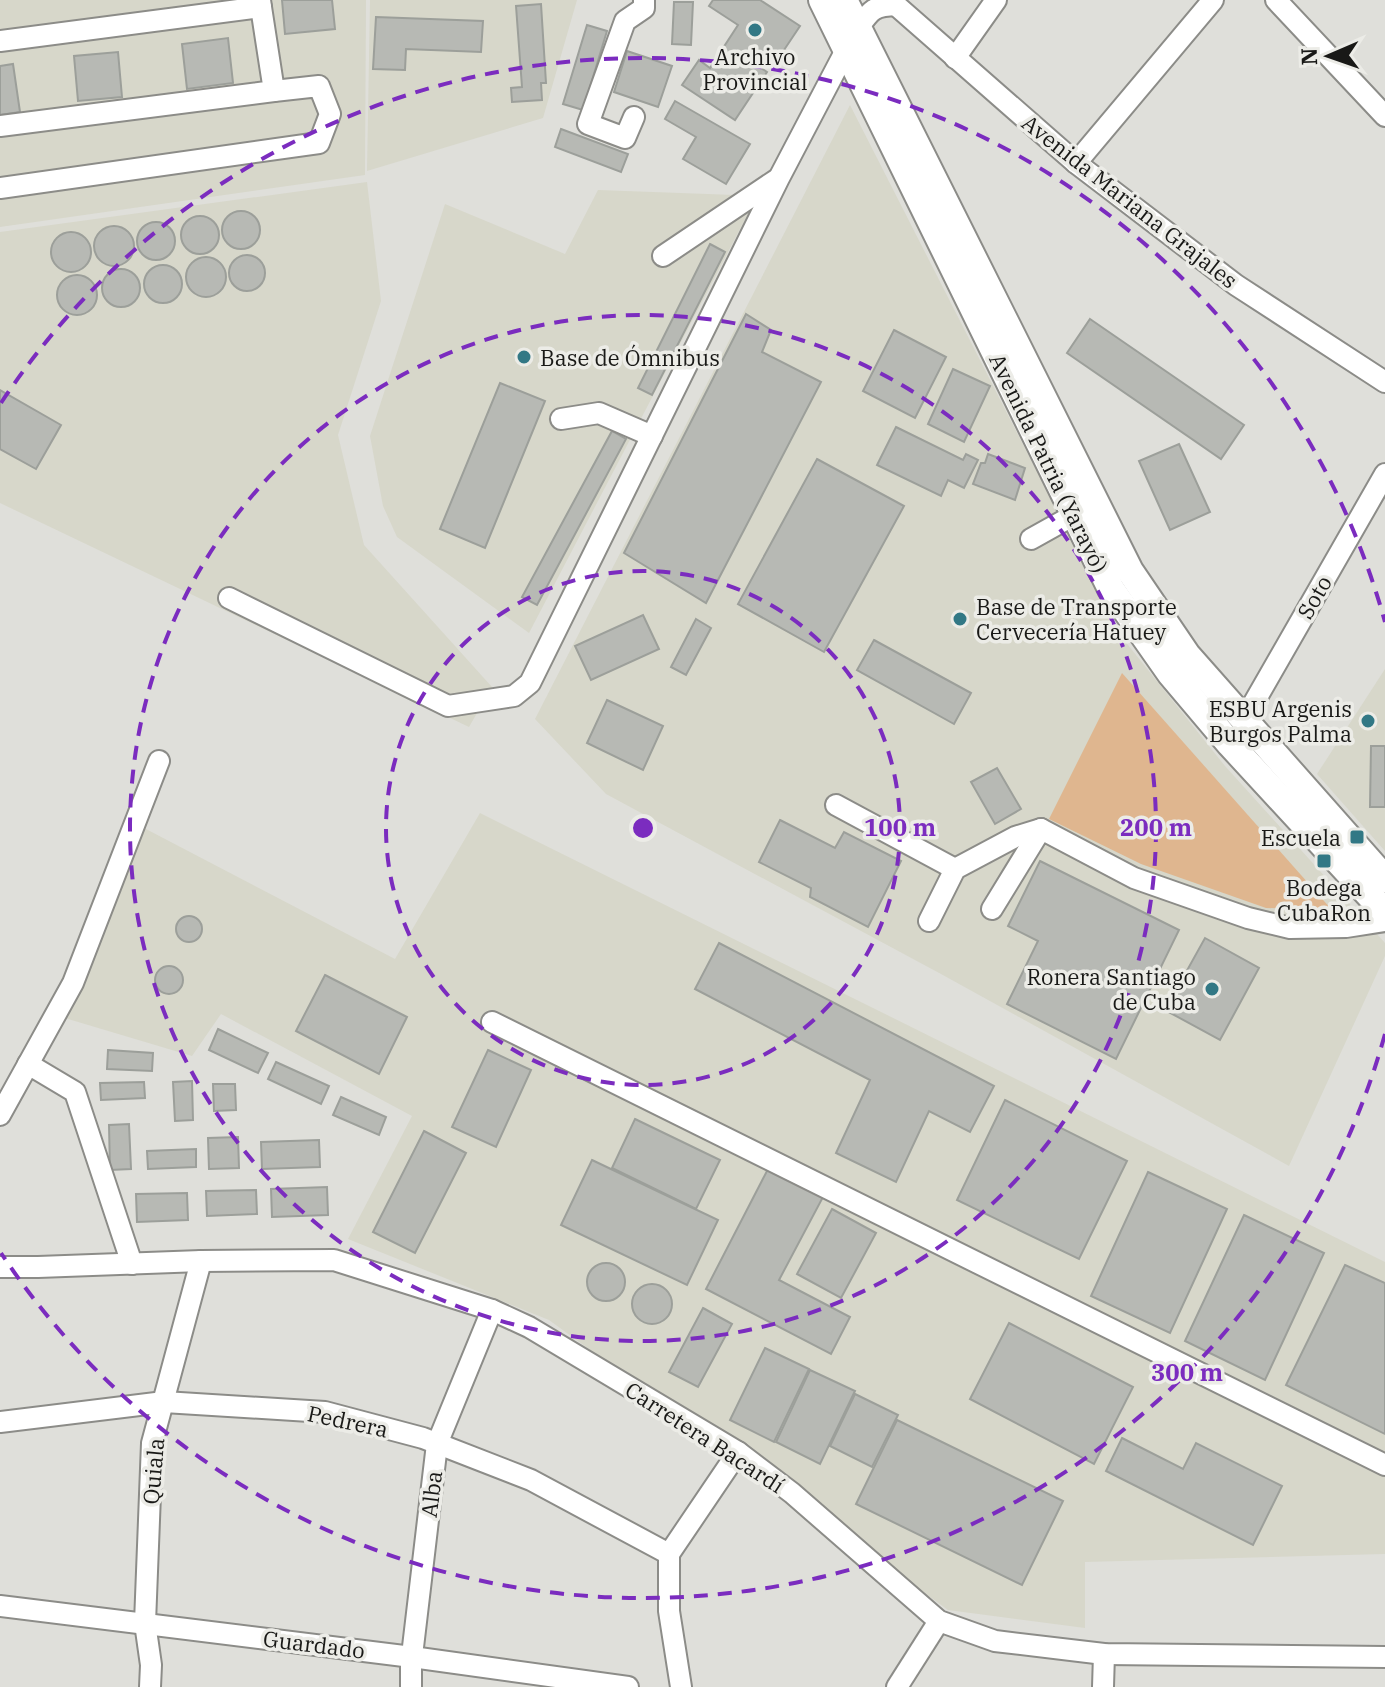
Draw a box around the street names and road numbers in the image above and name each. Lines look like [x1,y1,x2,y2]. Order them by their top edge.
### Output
street label: Avenida Mariana Grajales [1016,108,1244,294]
street label: Avenida Patria (Yarayó) [983,348,1115,578]
street label: Soto [1290,570,1338,624]
street label: Carretera Bacardí [620,1375,790,1499]
street label: Pedrera [305,1398,391,1444]
street label: Quiala [136,1436,170,1506]
street label: Alba [414,1469,448,1519]
street label: Guardado [261,1623,367,1665]

